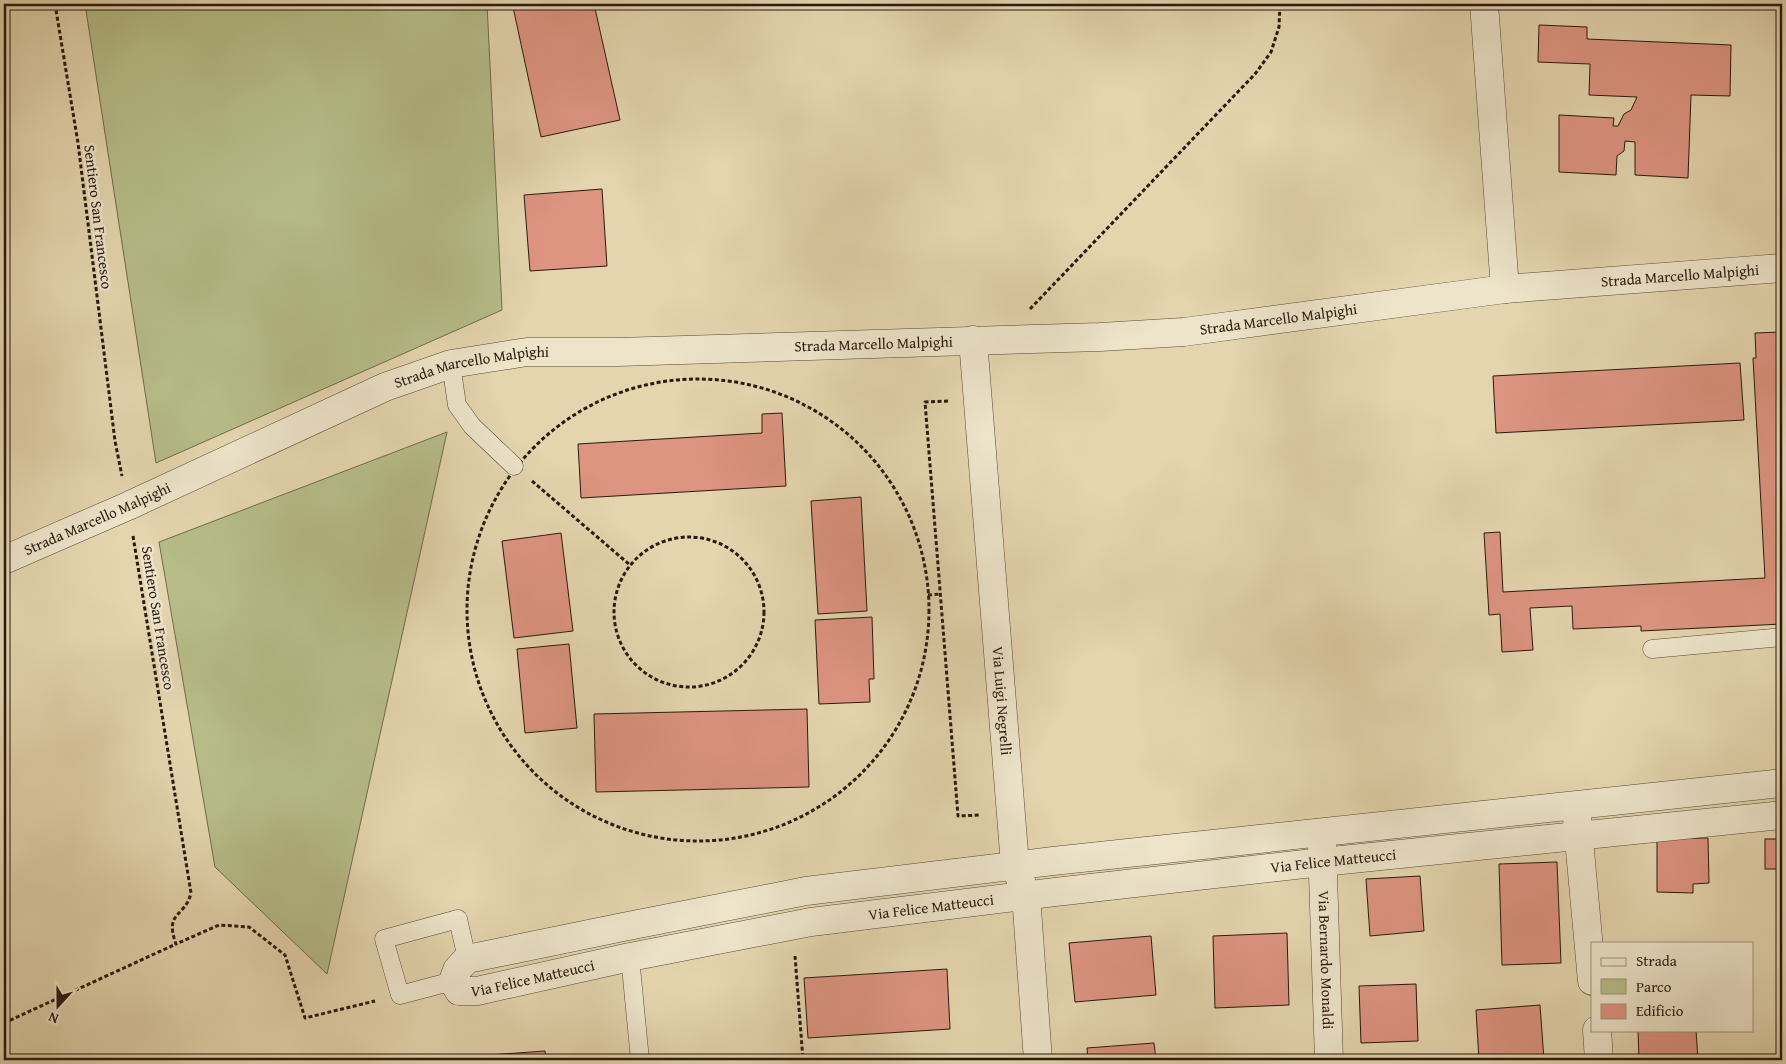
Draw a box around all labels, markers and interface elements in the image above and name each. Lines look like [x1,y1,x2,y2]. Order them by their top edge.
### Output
street label: Sentiero San Francesco [79,144,118,291]
street label: Strada Marcello Malpighi [1600,259,1760,292]
street label: Strada Marcello Malpighi [1198,298,1358,340]
street label: Strada Marcello Malpighi [794,331,953,357]
street label: Strada Marcello Malpighi [391,341,549,393]
street label: Strada Marcello Malpighi [20,477,174,560]
street label: Sentiero San Francesco [137,545,180,692]
street label: Via Luigi Negrelli [988,646,1017,756]
street label: Via Felice Matteucci [1269,843,1397,878]
street label: Via Felice Matteucci [867,889,995,925]
street label: Via Bernardo Monaldi [1314,890,1339,1030]
legend [1591,942,1754,1032]
text: Strada [1636,950,1677,971]
street label: Via Felice Matteucci [471,954,597,1001]
text: Parco [1636,976,1672,997]
north arrow [32,982,82,1032]
text: Edificio [1636,1000,1684,1021]
text: N [45,1007,61,1029]

